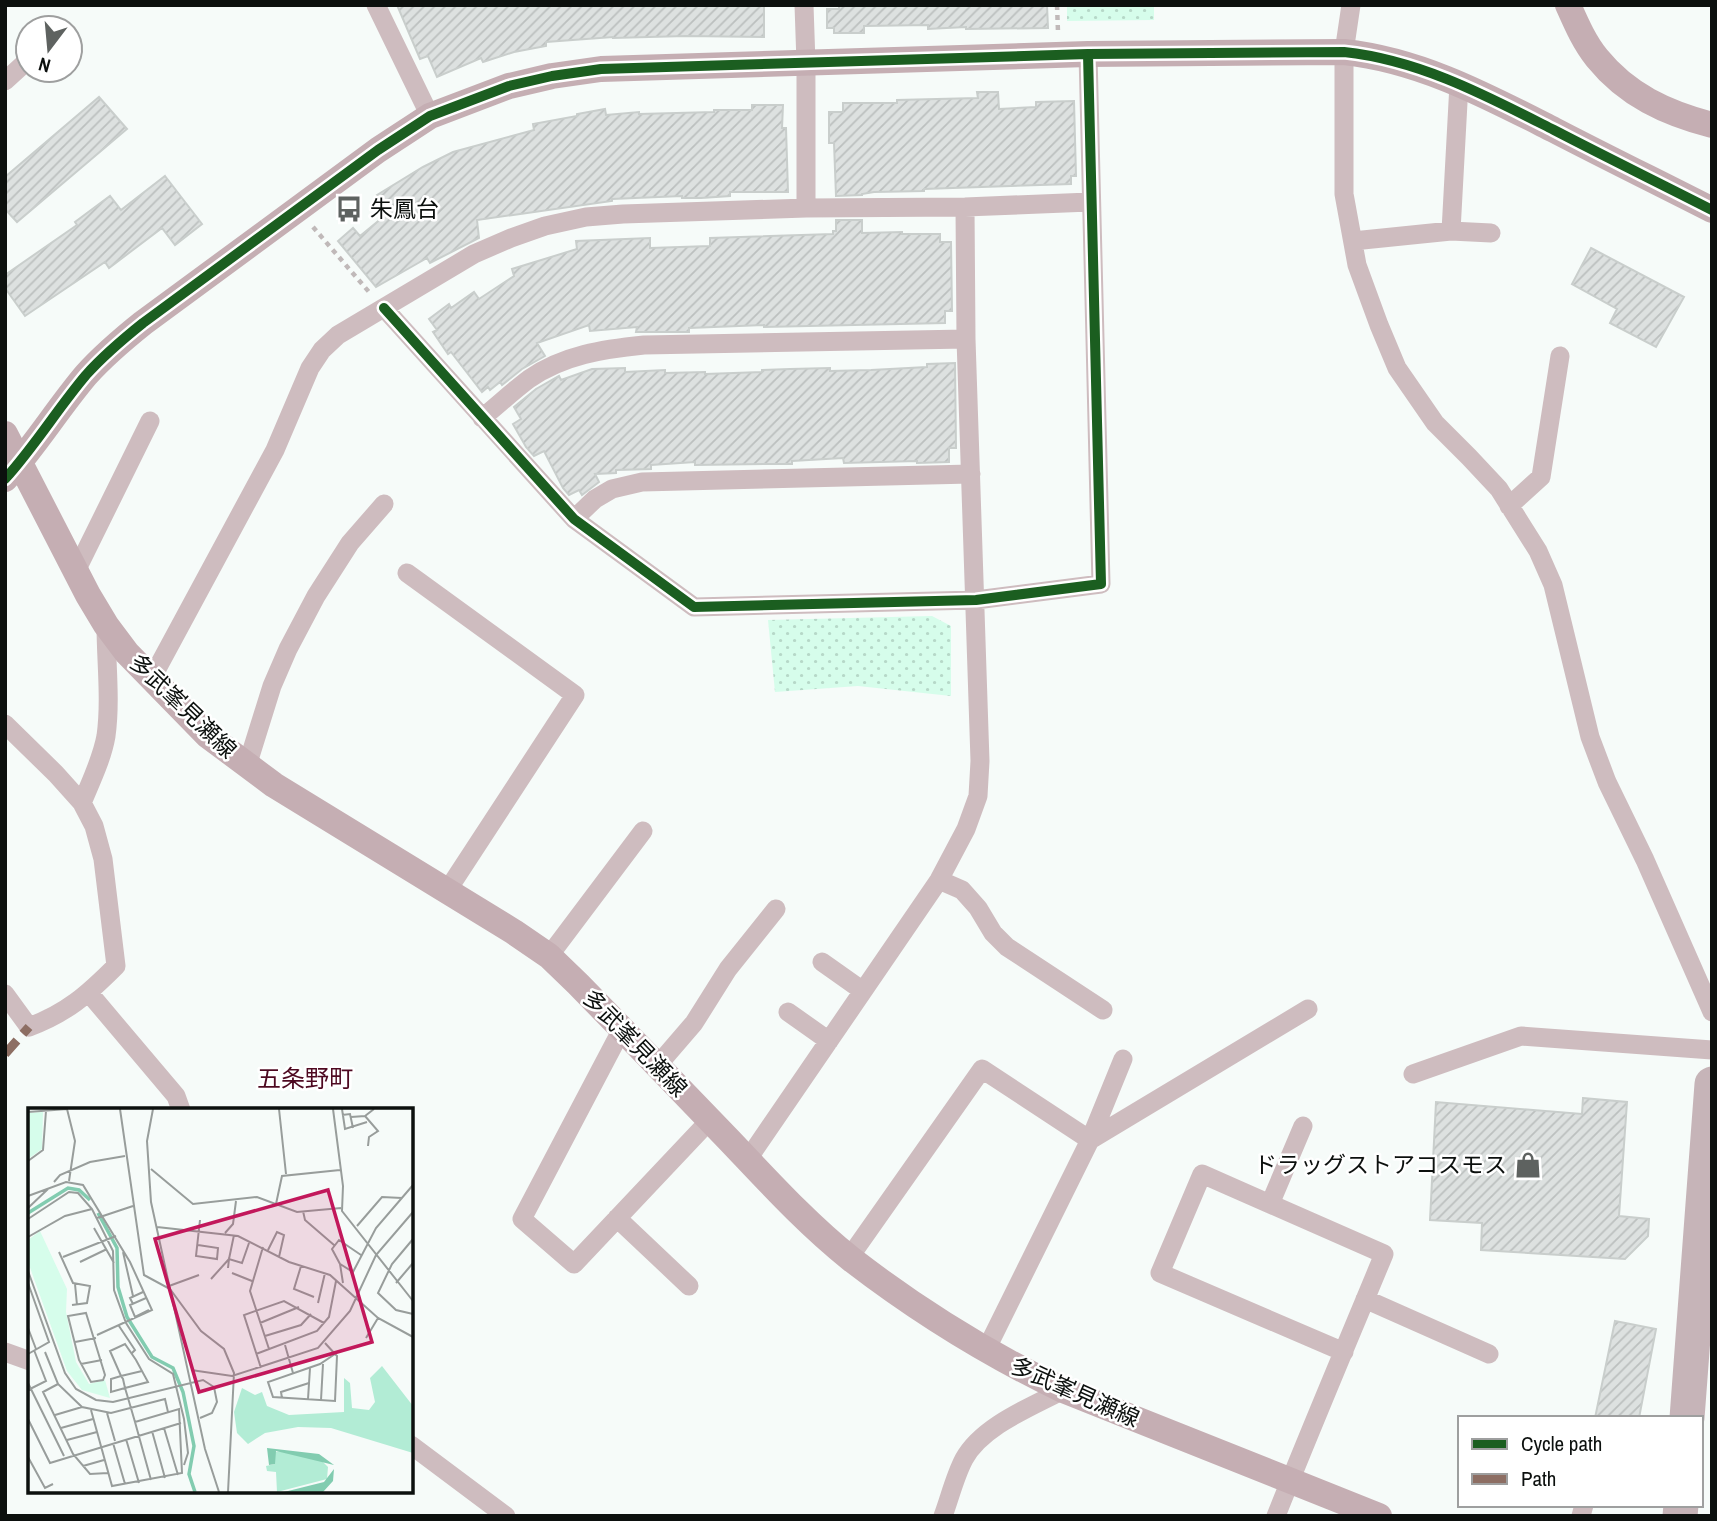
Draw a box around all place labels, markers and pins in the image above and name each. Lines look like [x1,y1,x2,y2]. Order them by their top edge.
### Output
place label: 朱鳳台 [370,193,439,224]
bus stop icon: 朱鳳台 [334,194,364,224]
place label: ドラッグストアコスモス [1254,1149,1507,1180]
shop icon: ドラッグストアコスモス [1513,1150,1543,1180]

